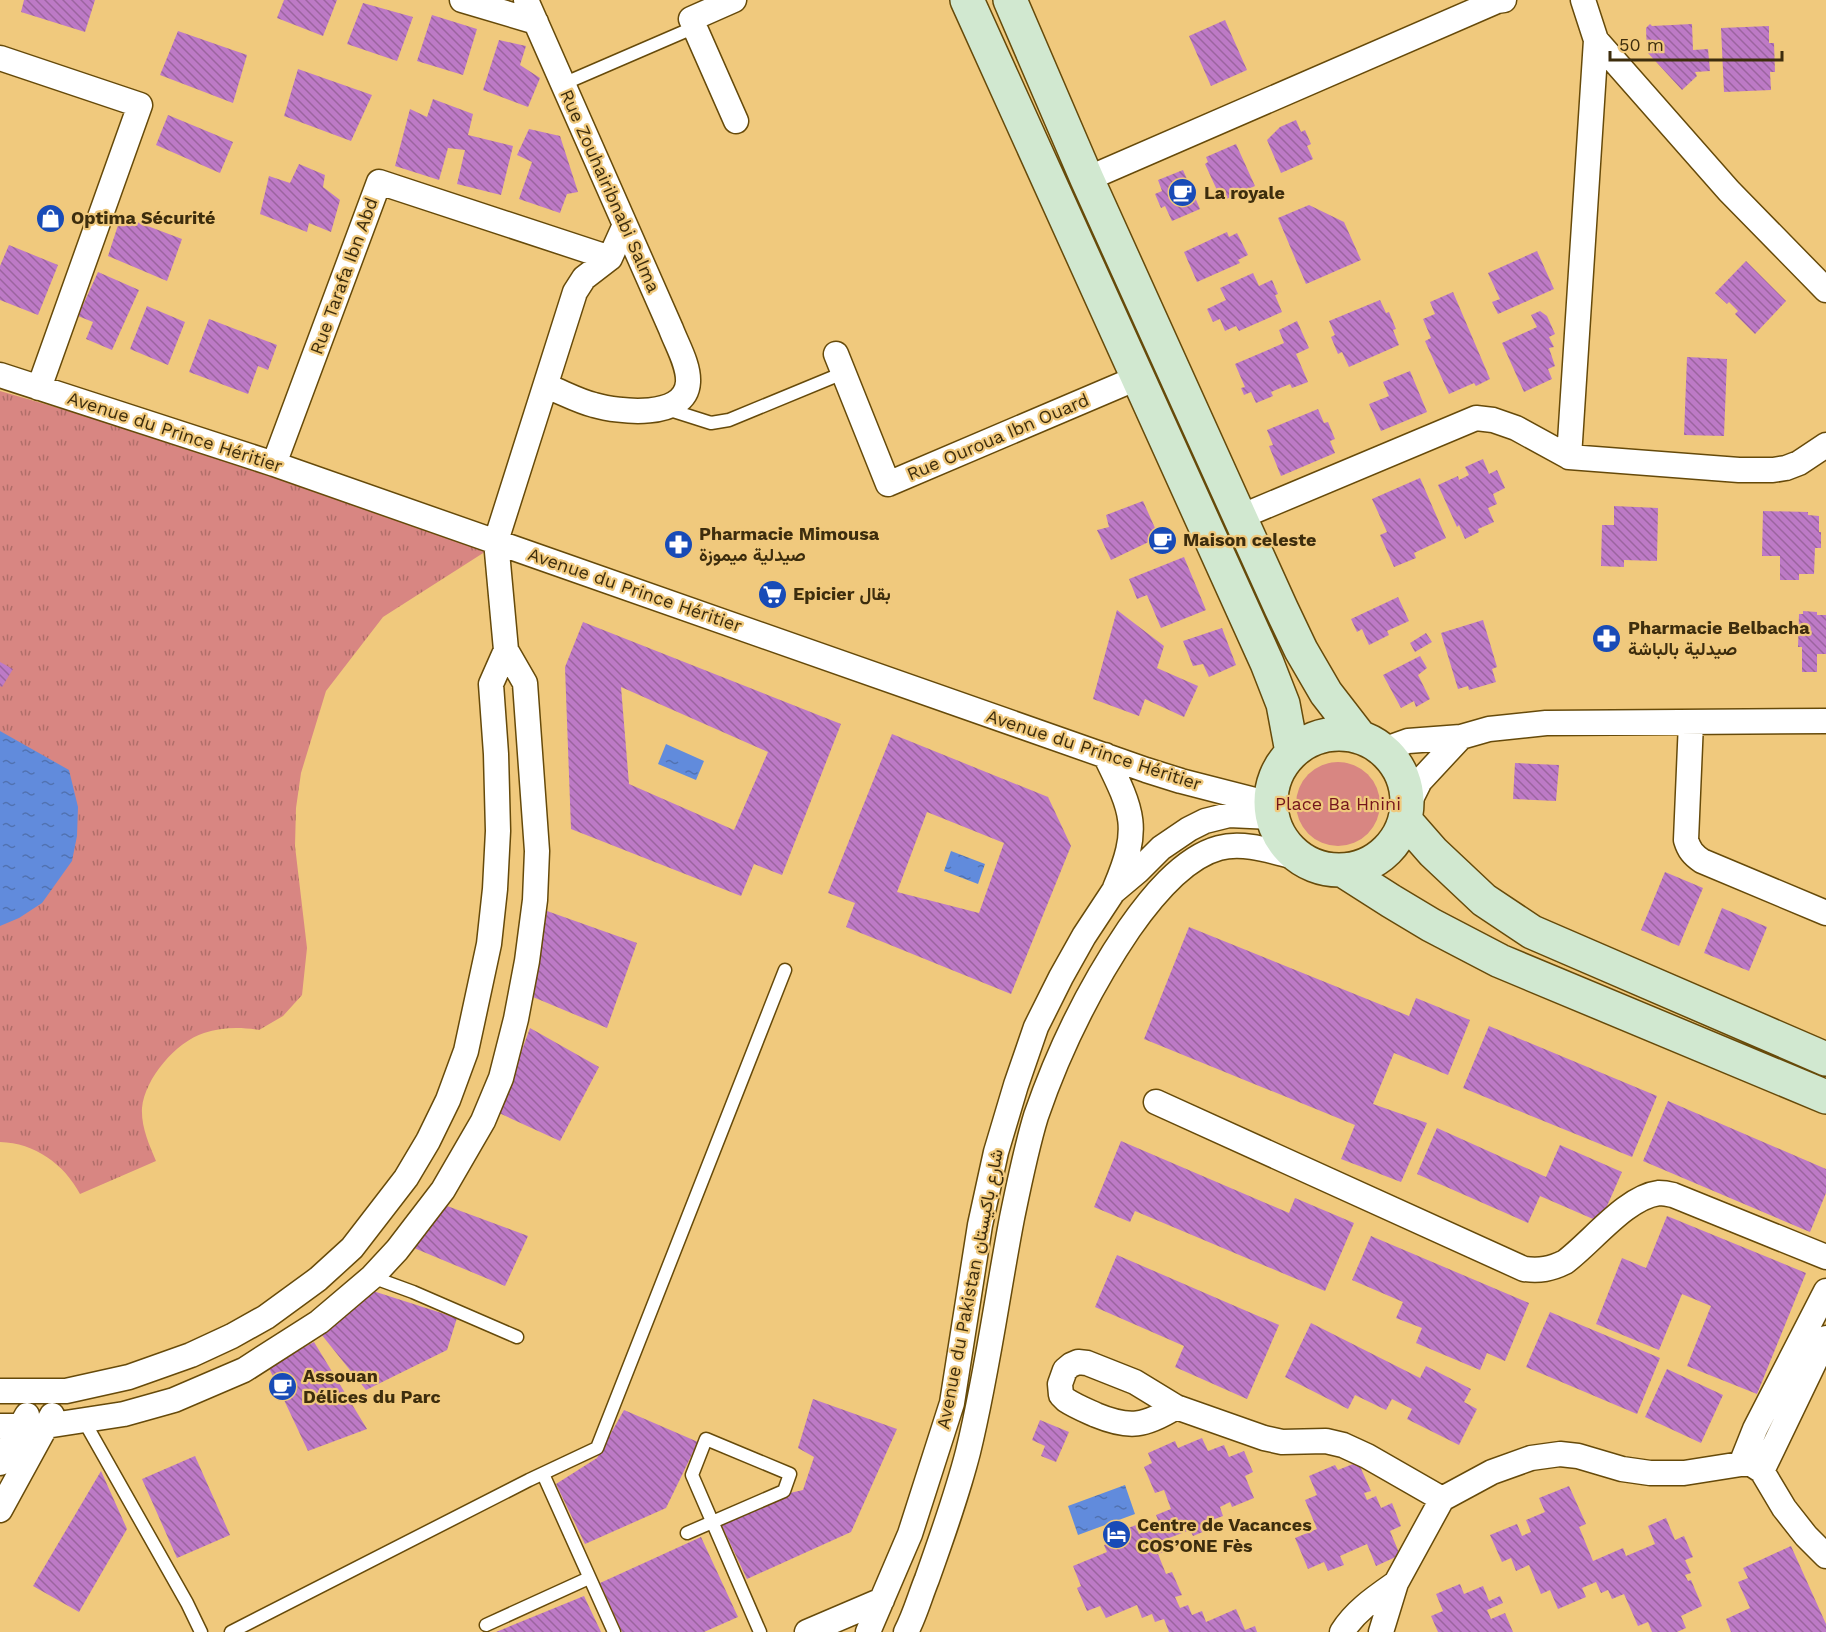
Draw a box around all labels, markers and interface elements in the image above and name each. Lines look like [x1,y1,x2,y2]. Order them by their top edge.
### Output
scale bar [1610,24,1782,62]
text: 50 m [1619,34,1664,55]
street label: Rue Zouhairibnabi Salma [556,86,665,295]
cafe icon: La royale [1167,177,1199,209]
place label: La royale [1204,182,1285,203]
street label: Rue Tarafa Ibn Abd [305,195,382,357]
shop icon: Optima Sécurité [34,202,66,234]
place label: Optima Sécurité [71,207,216,228]
street label: Avenue du Prince Héritier [65,387,285,476]
street label: Rue Ouroua Ibn Ouard [904,389,1092,484]
place label: Pharmacie Mimousa صيدلية ميموزة [699,523,880,566]
cafe icon: Maison celeste [1146,524,1178,556]
pharmacy icon: Pharmacie Mimousa صيدلية ميموزة [662,528,694,560]
place label: Maison celeste [1183,529,1316,550]
street label: Avenue du Prince Héritier [525,543,745,636]
supermarket icon: Epicier بقال [756,578,788,610]
place label: Epicier بقال [793,583,891,605]
place label: Pharmacie Belbacha صيدلية بالباشة [1628,617,1810,660]
pharmacy icon: Pharmacie Belbacha صيدلية بالباشة [1591,622,1623,654]
street label: Avenue du Prince Héritier [984,705,1204,794]
park label: Place Ba Hnini [1275,793,1401,814]
street label: Avenue du Pakistan شارع باكيستان [932,1147,1009,1431]
place label: Assouan Délices du Parc [303,1365,441,1407]
cafe icon: Assouan Délices du Parc [266,1370,298,1402]
place label: Centre de Vacances COS’ONE Fès [1137,1514,1312,1556]
hotel icon: Centre de Vacances COS’ONE Fès [1100,1519,1132,1551]

